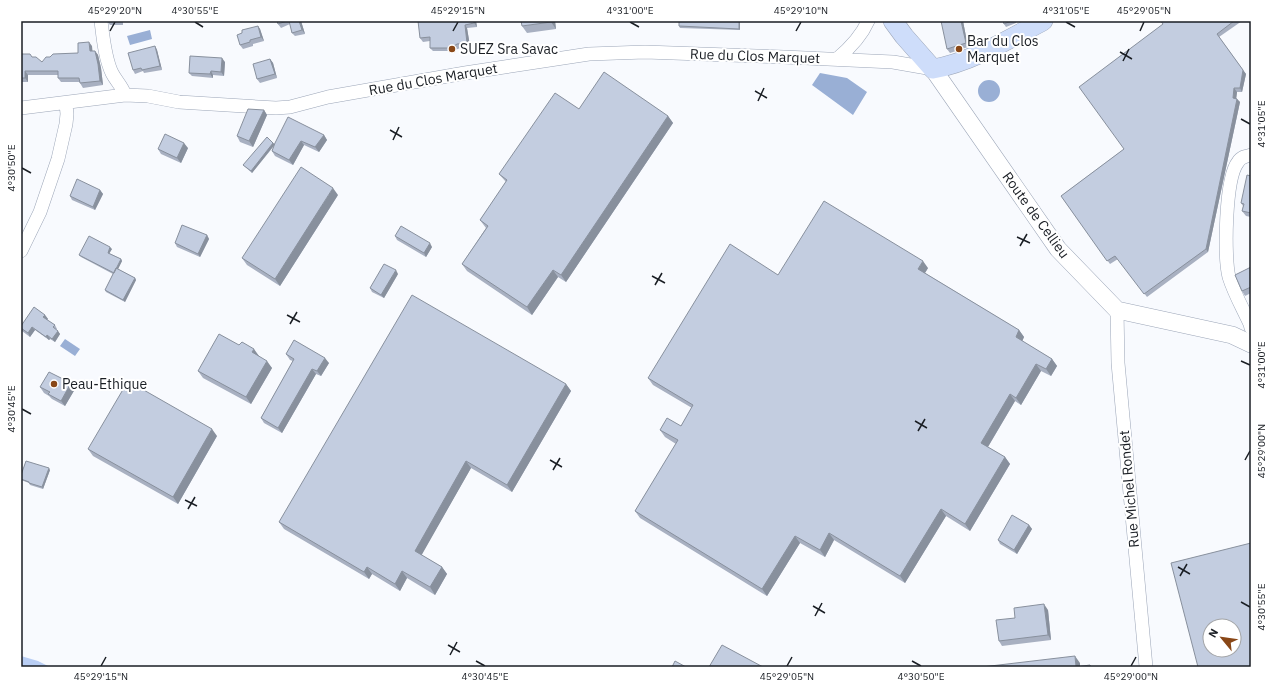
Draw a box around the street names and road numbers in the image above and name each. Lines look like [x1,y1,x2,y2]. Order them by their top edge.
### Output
street label: Rue du Clos Marquet [690,45,821,67]
street label: Rue du Clos Marquet [367,59,499,99]
street label: Route de Cellieu [999,168,1073,262]
street label: Rue Michel Rondet [1115,429,1143,548]

